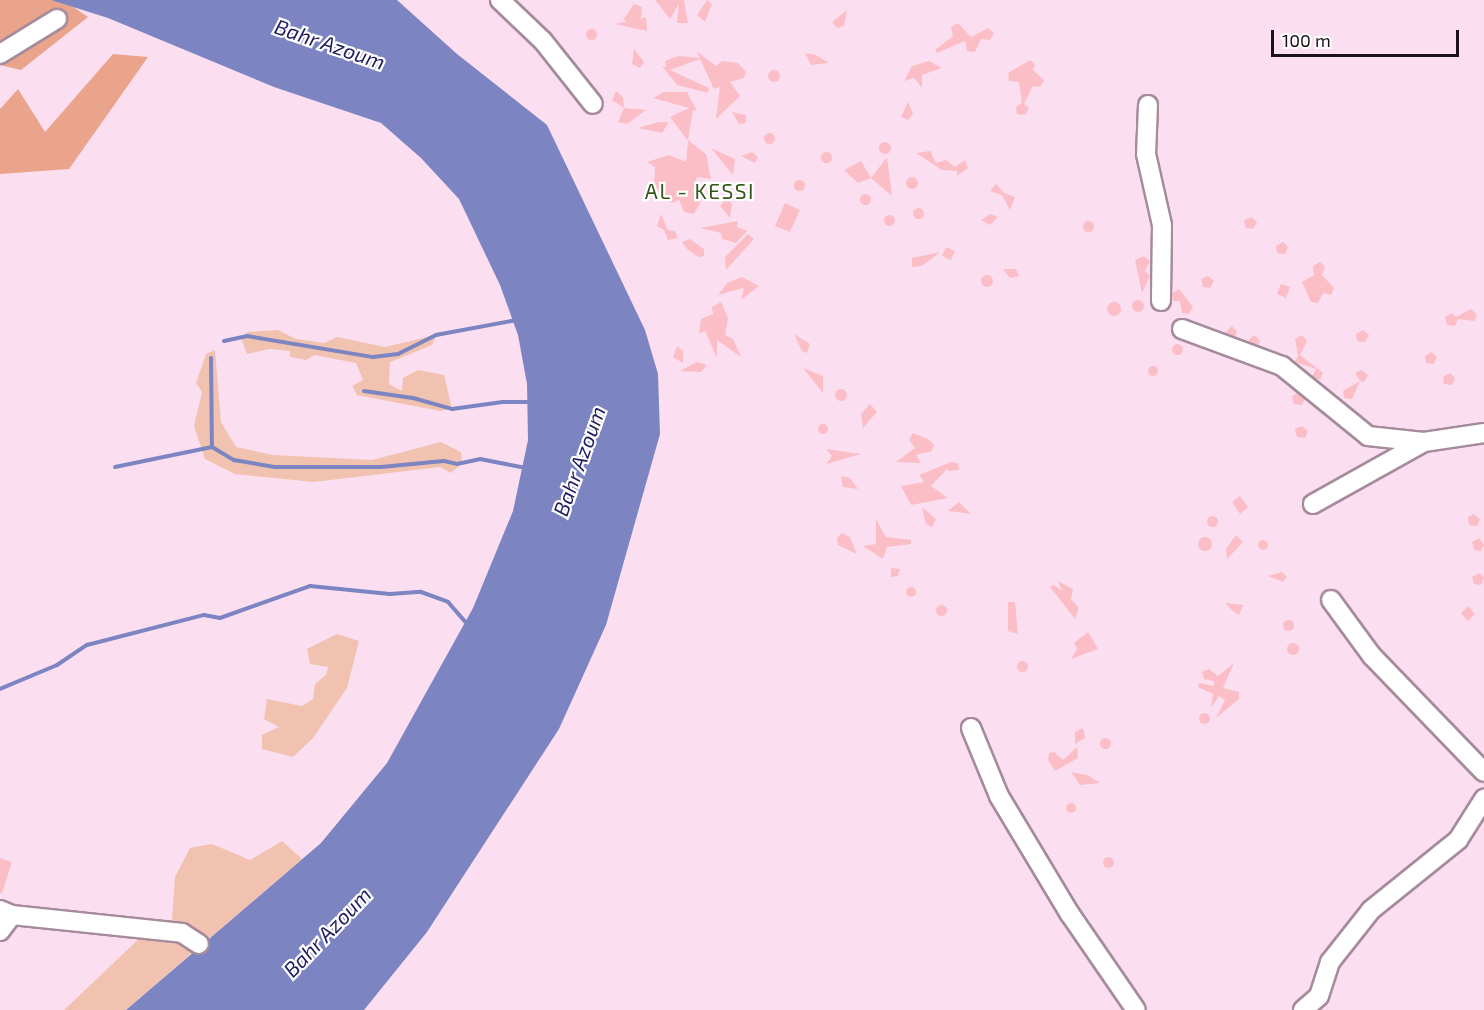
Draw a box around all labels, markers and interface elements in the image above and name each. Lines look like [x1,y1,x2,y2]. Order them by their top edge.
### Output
water label: Bahr Azoum [271,13,389,75]
scale bar [1274,18,1462,56]
text: 100 m [1282,29,1331,51]
district label: AL - KESSI [645,178,755,204]
water label: Bahr Azoum [547,402,611,520]
water label: Bahr Azoum [278,882,376,982]

